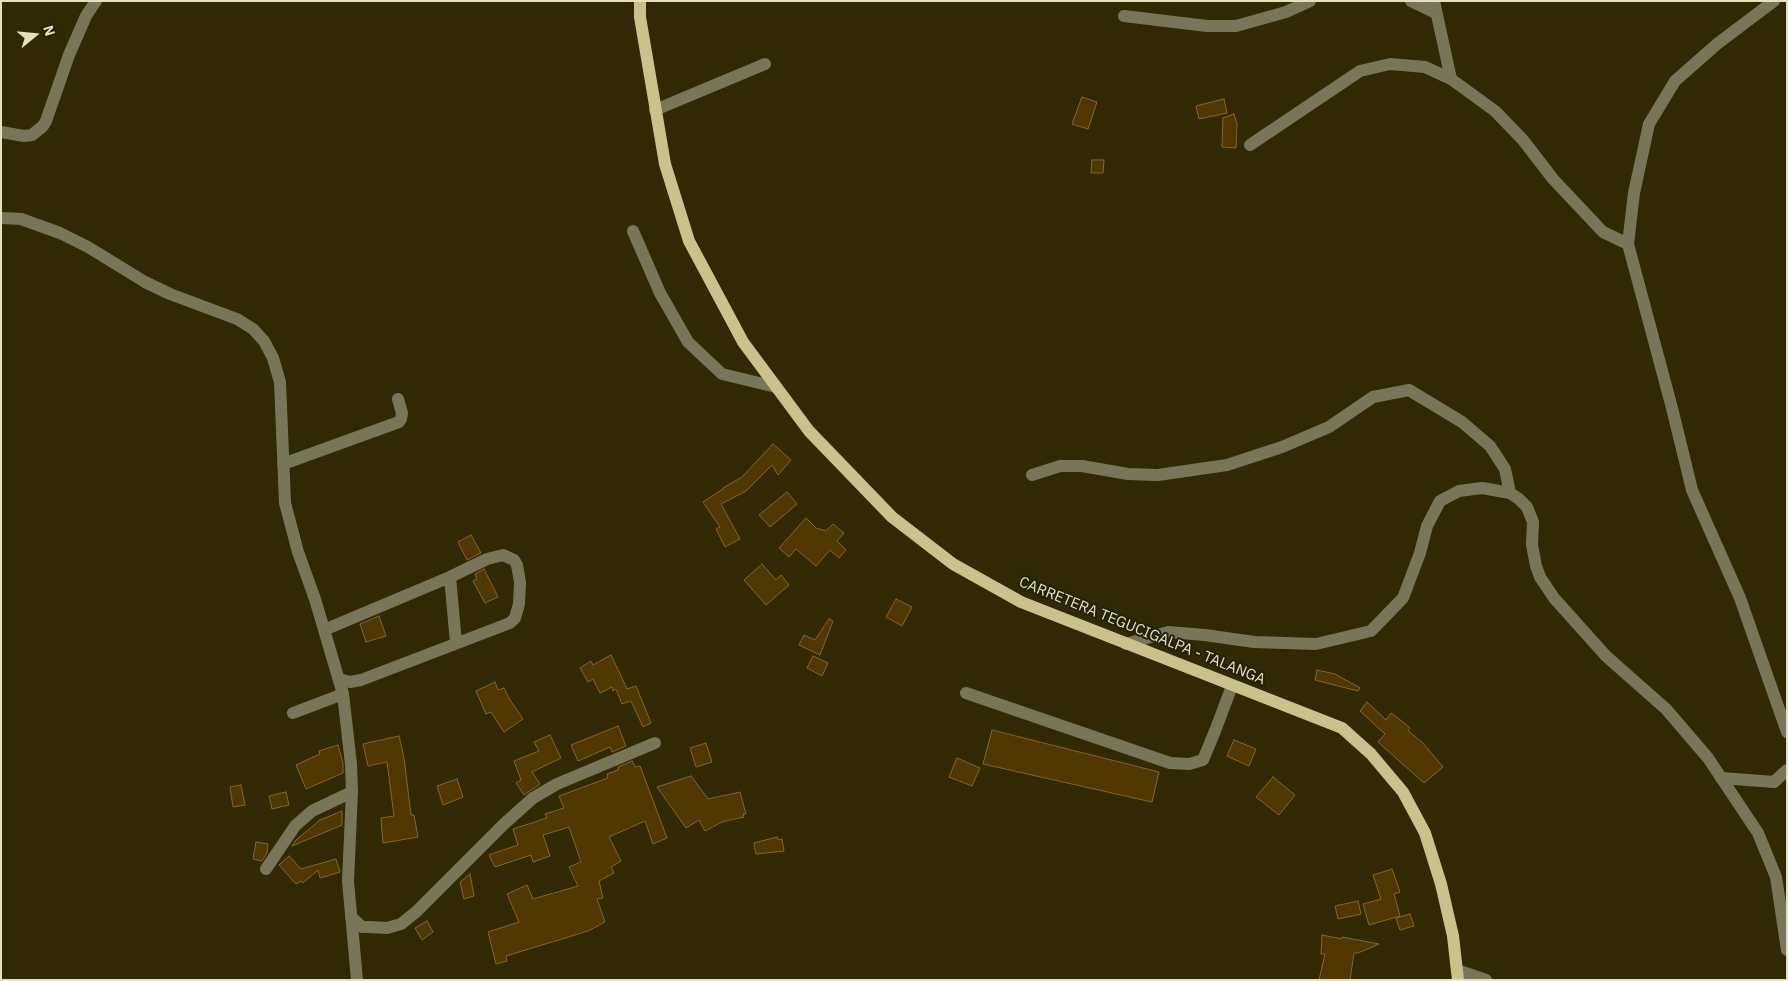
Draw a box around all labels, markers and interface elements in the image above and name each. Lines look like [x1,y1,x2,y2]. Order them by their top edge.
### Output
north arrow [10,10,60,60]
text: N [39,23,59,38]
street label: CARRETERA TEGUCIGALPA - TALANGA [1016,573,1268,689]

